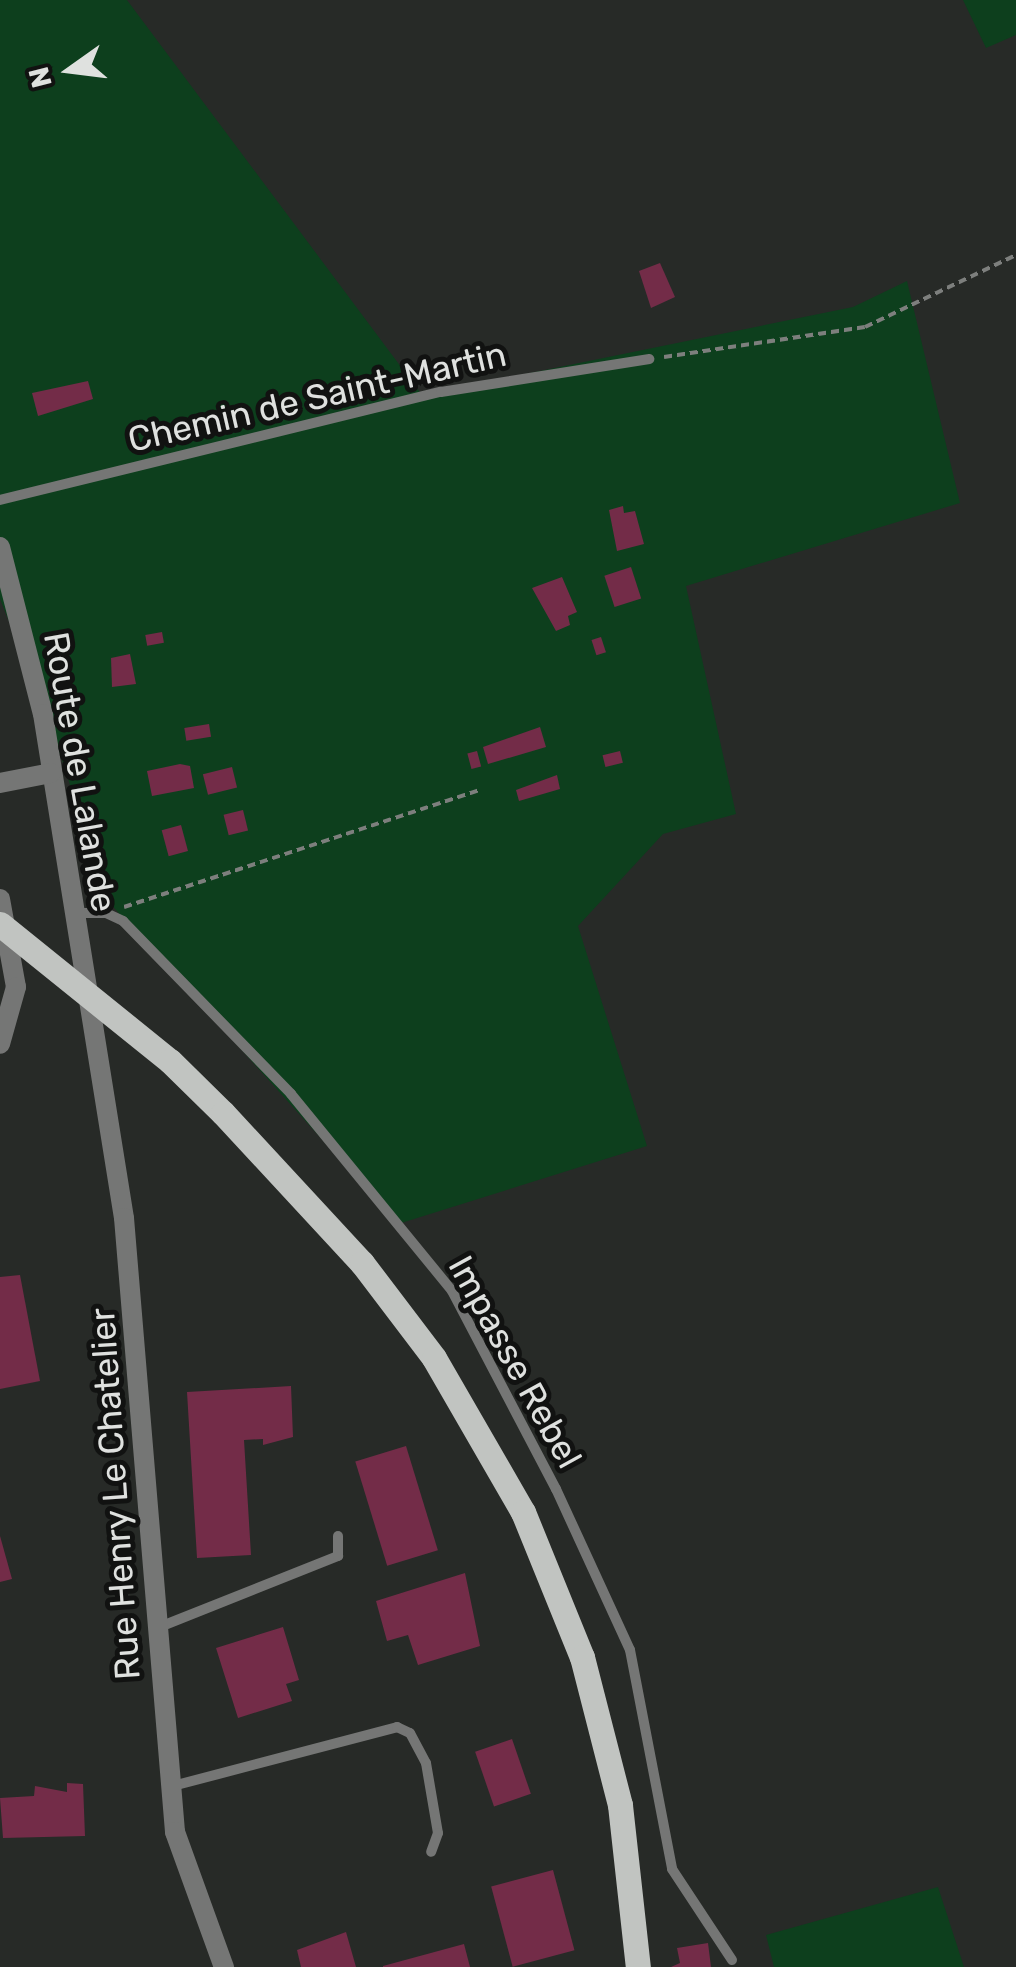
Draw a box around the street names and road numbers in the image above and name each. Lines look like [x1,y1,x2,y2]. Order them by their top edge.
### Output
street label: Chemin de Saint-Martin [124,333,510,461]
street label: Route de Lalande [35,629,125,915]
street label: Impasse Rebel [439,1249,591,1475]
street label: Rue Henry Le Chatelier [81,1306,149,1682]

